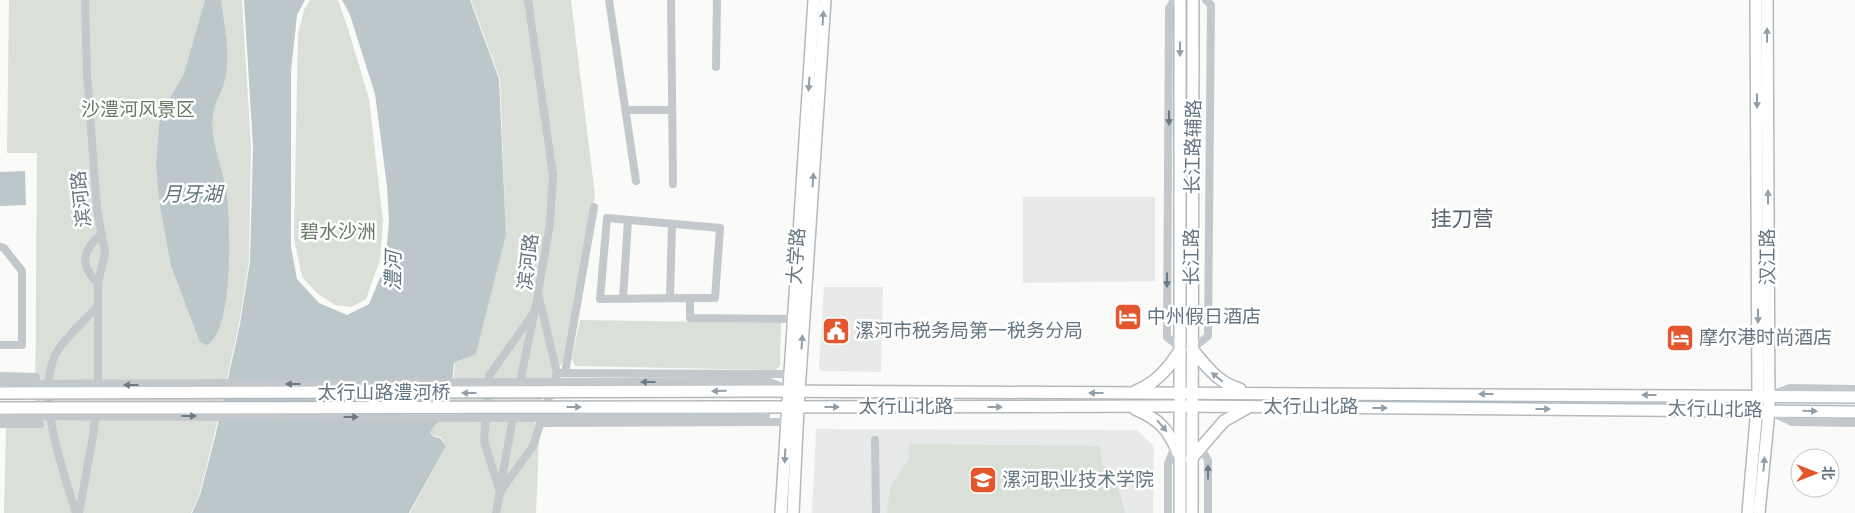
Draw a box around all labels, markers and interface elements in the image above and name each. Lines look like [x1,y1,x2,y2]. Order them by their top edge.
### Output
one-way arrow [820,9,828,25]
one-way arrow [1763,26,1771,42]
one-way arrow [1176,41,1184,57]
one-way arrow [804,76,812,92]
one-way arrow [1753,93,1761,109]
park label: 沙澧河风景区 [81,99,195,122]
street label: 长江路辅路 [1182,99,1206,195]
one-way arrow [1165,110,1173,126]
street label: 滨河路 [68,169,96,229]
one-way arrow [809,171,817,187]
water label: 月牙湖 [162,183,225,207]
one-way arrow [1764,189,1772,205]
district label: 挂刀营 [1431,207,1494,232]
park label: 碧水沙洲 [300,221,376,244]
street label: 大学路 [784,227,810,285]
street label: 长江路 [1181,228,1204,286]
street label: 汉江路 [1757,228,1780,286]
street label: 滨河路 [514,232,544,292]
water label: 澧河 [382,247,406,291]
one-way arrow [1163,272,1171,288]
hotel icon: 中州假日酒店 [1113,302,1143,332]
place label: 中州假日酒店 [1147,306,1261,329]
one-way arrow [1754,308,1762,324]
public building icon: 漯河市税务局第一税务分局 [821,316,851,346]
place label: 漯河市税务局第一税务分局 [855,320,1083,343]
hotel icon: 摩尔港时尚酒店 [1665,323,1695,353]
place label: 摩尔港时尚酒店 [1699,327,1832,350]
one-way arrow [798,334,806,350]
one-way arrow [1210,372,1224,382]
one-way arrow [640,378,656,386]
one-way arrow [285,380,301,388]
one-way arrow [123,381,139,389]
street label: 太行山路澧河桥 [317,382,451,405]
one-way arrow [710,387,726,395]
one-way arrow [460,389,476,397]
one-way arrow [1088,389,1104,397]
one-way arrow [1478,390,1494,398]
one-way arrow [1641,391,1657,399]
street label: 太行山北路 [858,396,954,419]
street label: 太行山北路 [1263,396,1359,419]
street label: 太行山北路 [1667,398,1763,422]
one-way arrow [566,403,582,411]
one-way arrow [824,403,840,411]
one-way arrow [987,403,1003,411]
one-way arrow [1372,404,1388,412]
one-way arrow [1535,405,1551,413]
one-way arrow [1802,408,1818,416]
one-way arrow [181,412,197,420]
one-way arrow [343,413,359,421]
one-way arrow [1157,419,1168,432]
north arrow [1790,448,1840,498]
one-way arrow [780,449,788,465]
one-way arrow [1760,456,1768,472]
one-way arrow [1204,464,1212,480]
school or university icon: 漯河职业技术学院 [968,465,998,495]
text: 北 [1819,466,1836,480]
place label: 漯河职业技术学院 [1002,469,1154,492]

